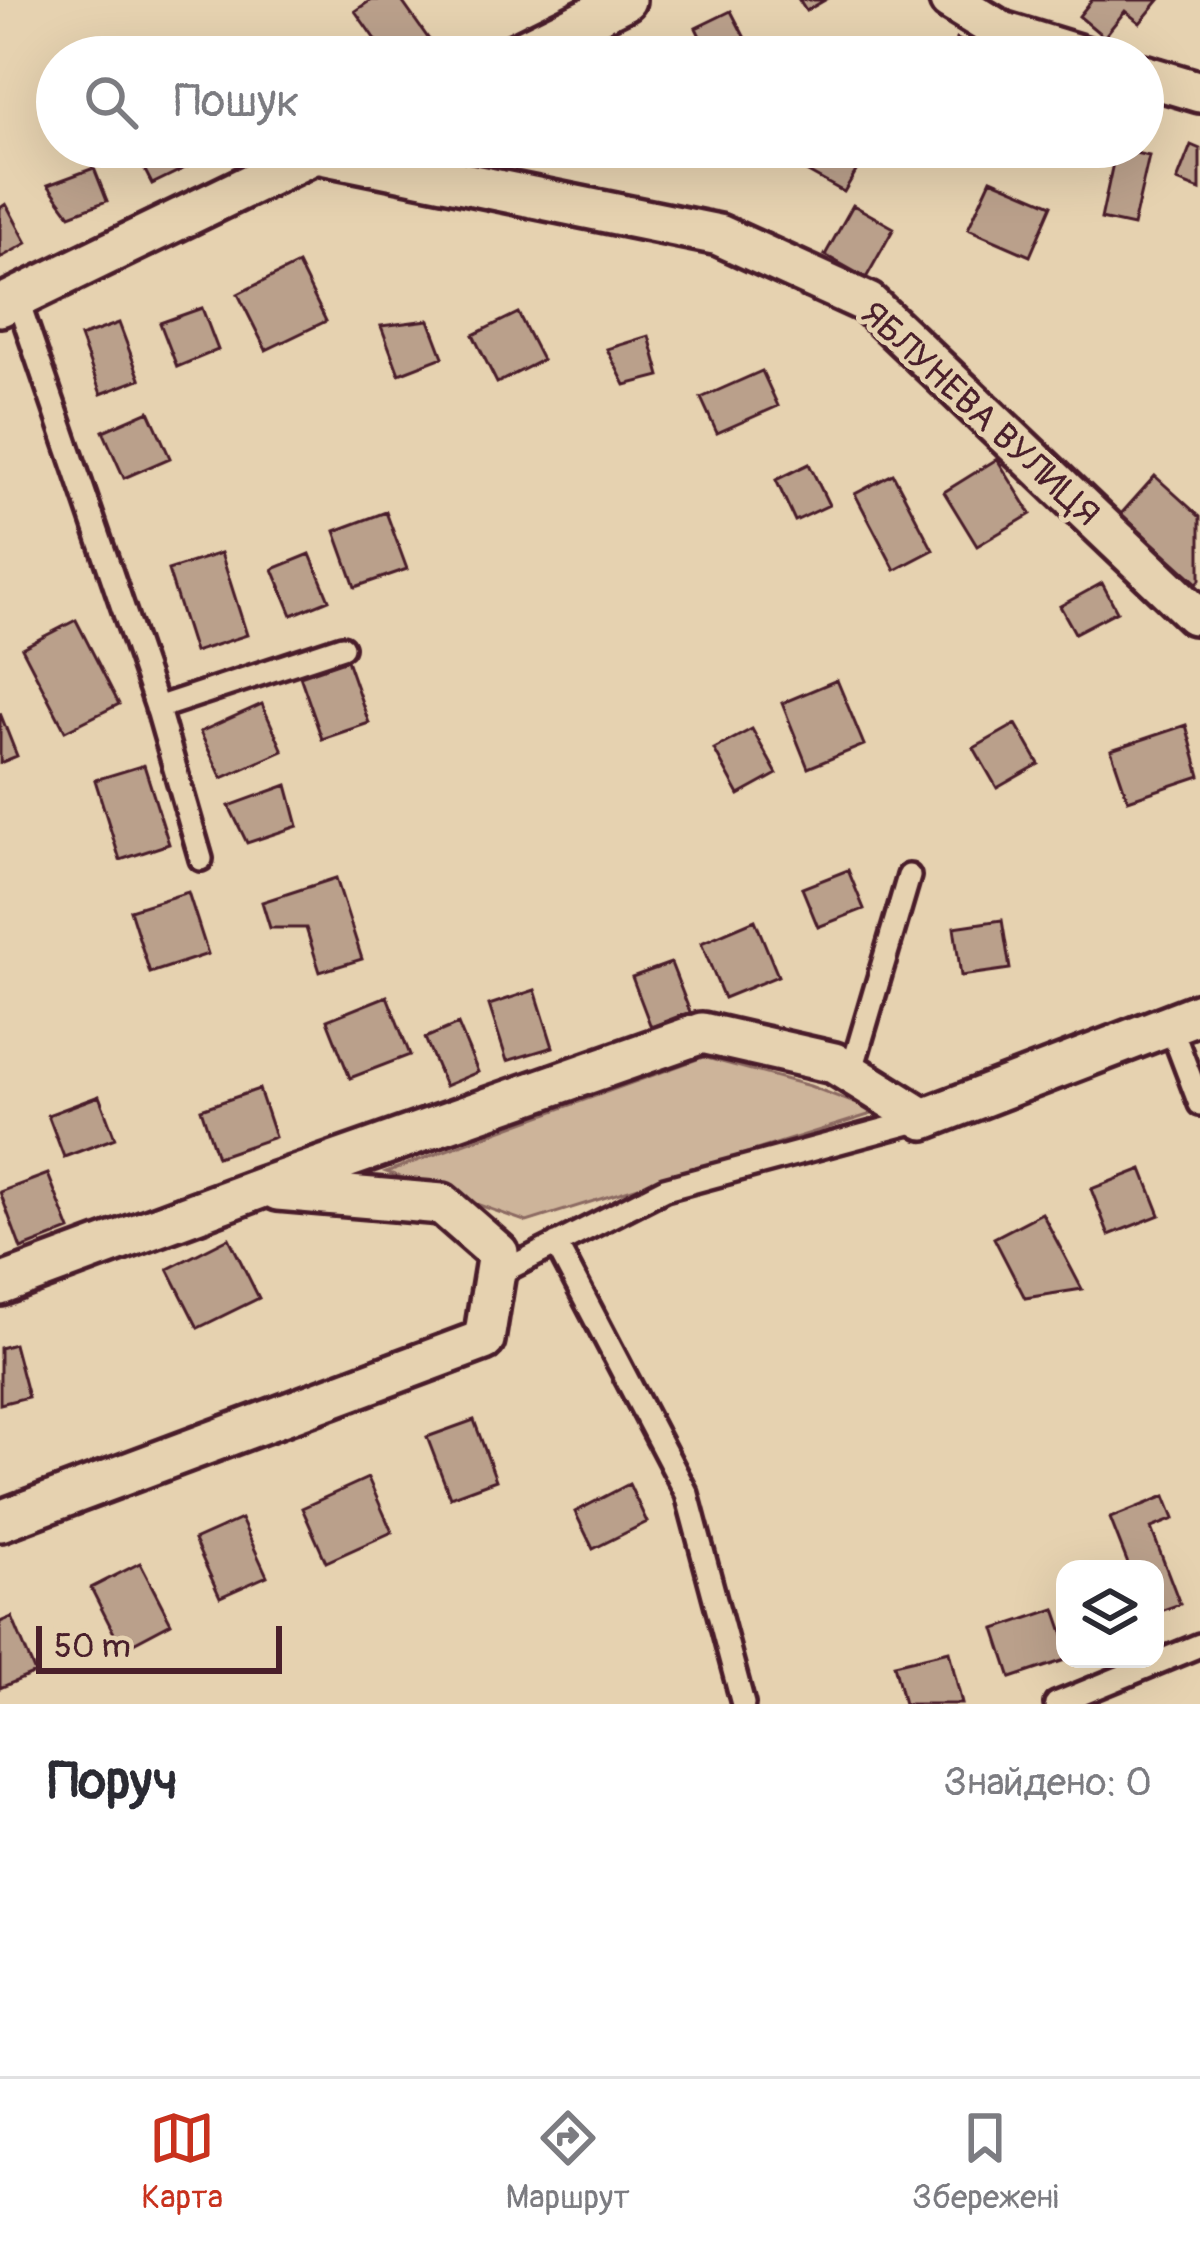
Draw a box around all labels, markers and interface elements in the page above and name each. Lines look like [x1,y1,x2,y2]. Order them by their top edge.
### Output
search box [36,36,1164,168]
icon: search [78,69,144,135]
text: Пошук [174,74,299,130]
street label: ЯБЛУНЕВА ВУЛИЦЯ [851,292,1109,536]
map controls [1056,1560,1164,1668]
button: layers [1056,1560,1164,1668]
scale bar [36,1620,282,1673]
text: 50 m [54,1626,131,1667]
text: Поруч [48,1750,178,1814]
text: Знайдено: 0 [944,1758,1152,1807]
tab: Карта [141,2105,223,2218]
tab: Маршрут [505,2105,630,2218]
tab: Збережені [912,2105,1059,2218]

